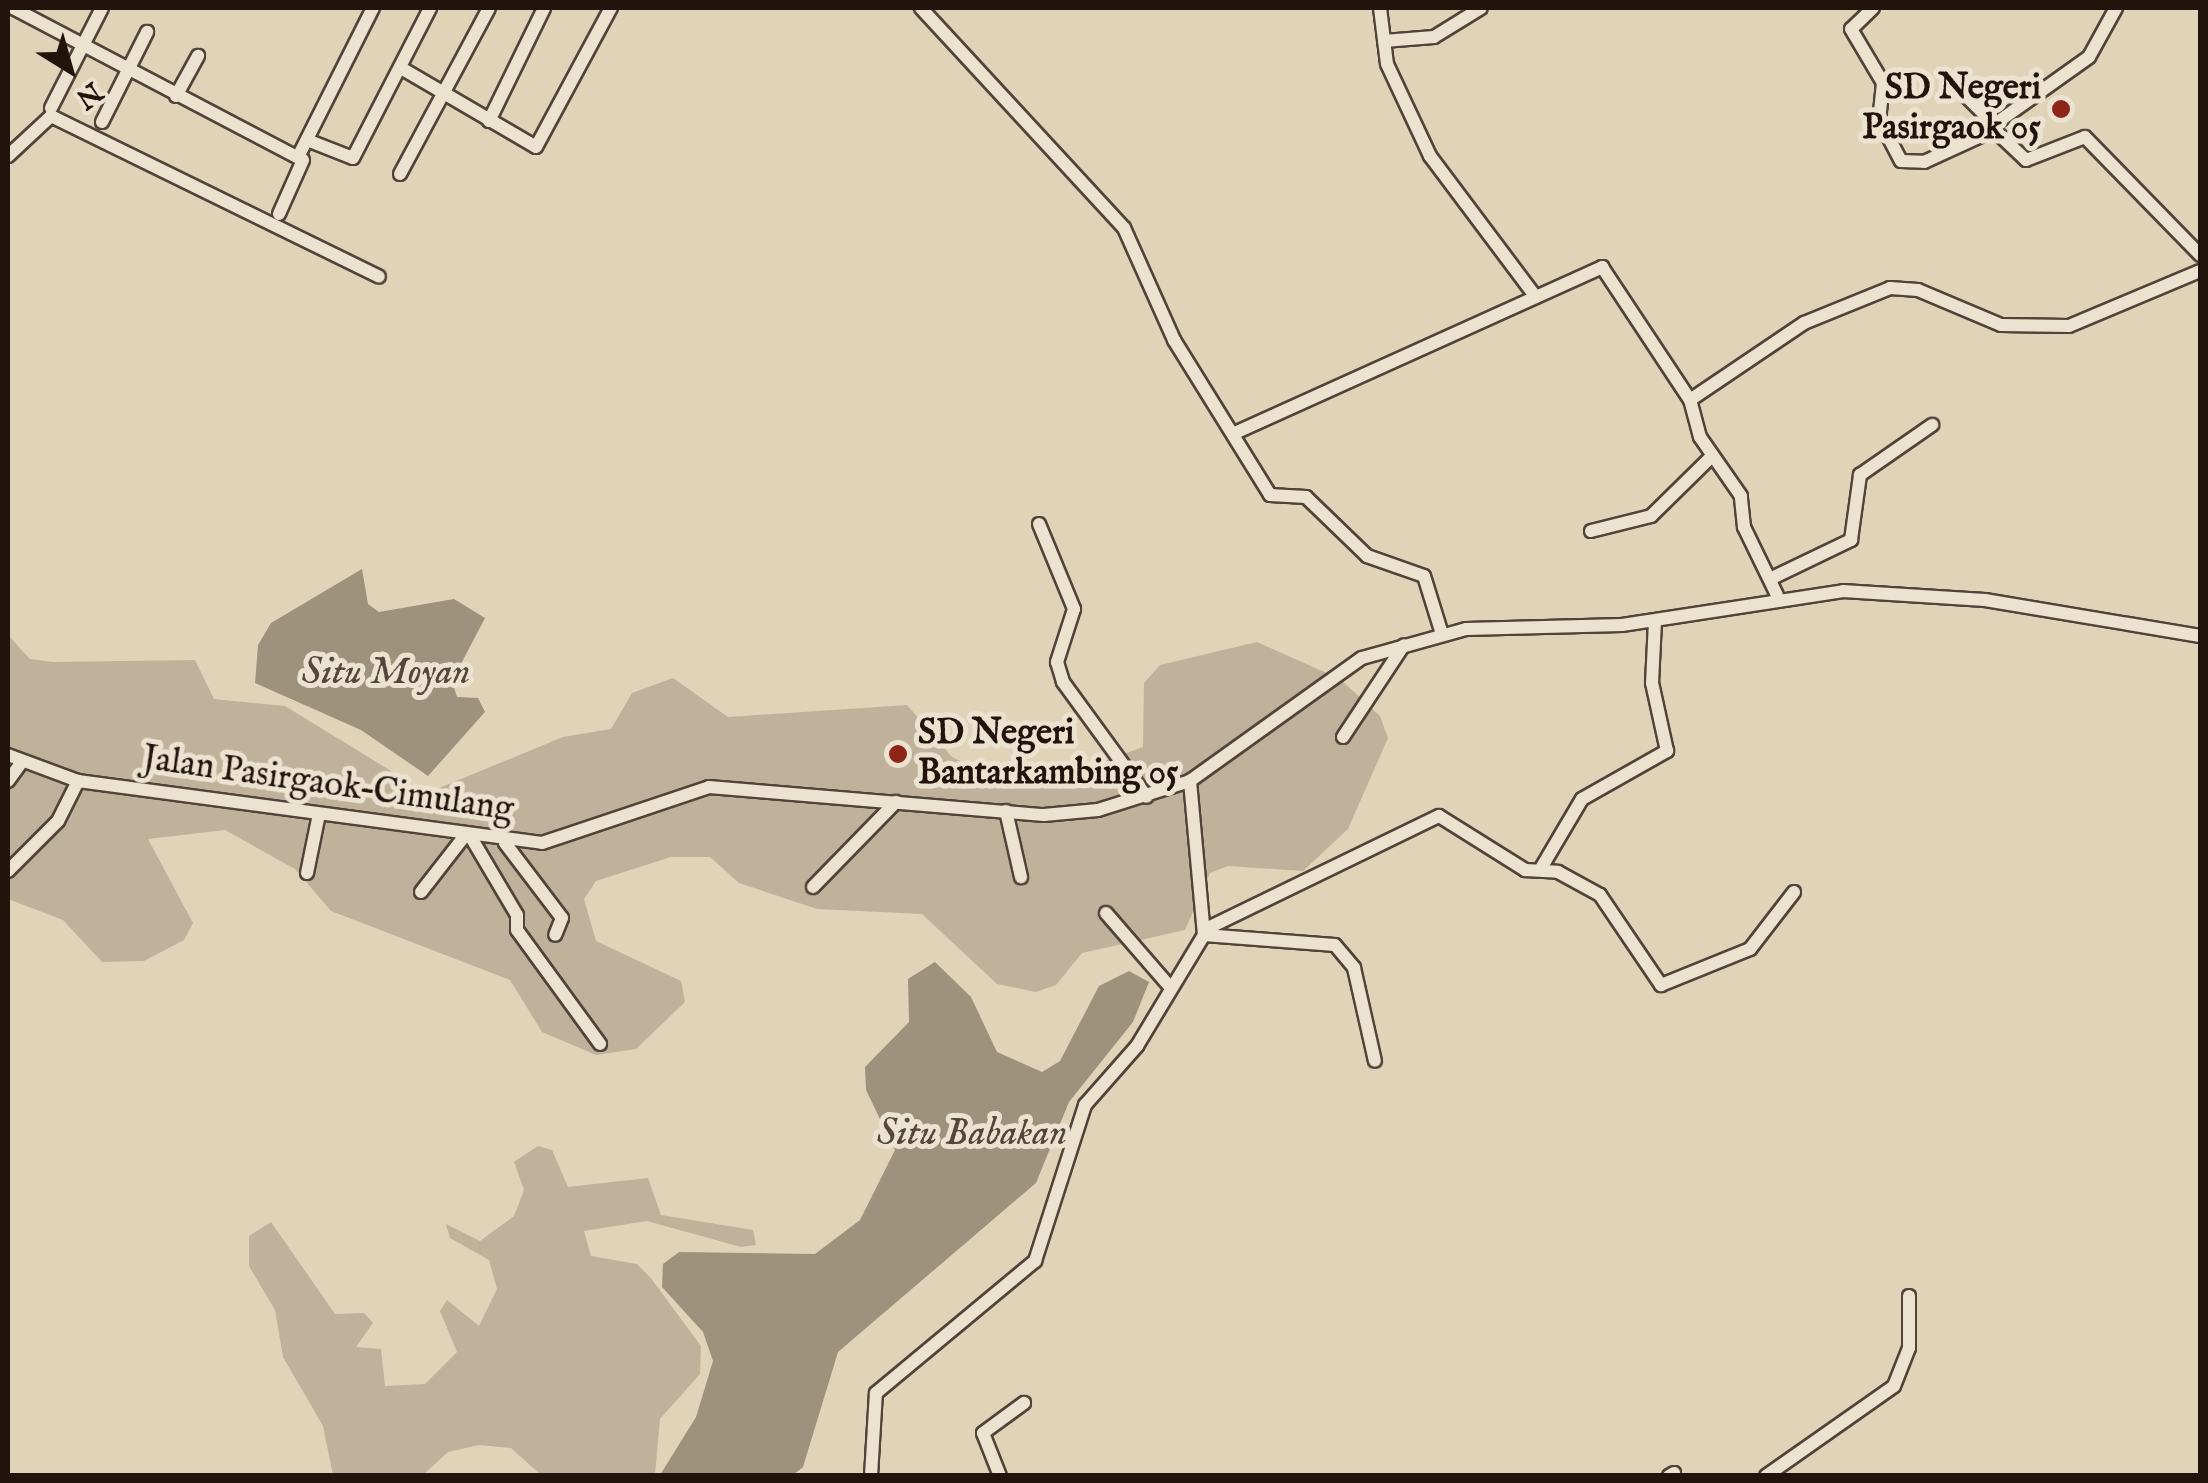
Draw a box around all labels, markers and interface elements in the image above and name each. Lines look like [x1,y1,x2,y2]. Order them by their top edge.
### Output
north arrow [20,20,120,120]
place label: SD Negeri Pasirgaok 05 [1862,68,2041,150]
text: N [68,73,109,116]
marker: SD Negeri Pasirgaok 05 [2050,98,2072,120]
water label: Situ Moyan [302,651,470,697]
place label: SD Negeri Bantarkambing 05 [918,713,1179,795]
street label: Jalan Pasirgaok–Cimulang [140,738,516,832]
marker: SD Negeri Bantarkambing 05 [887,743,909,765]
water label: Situ Babakan [877,1112,1067,1158]

